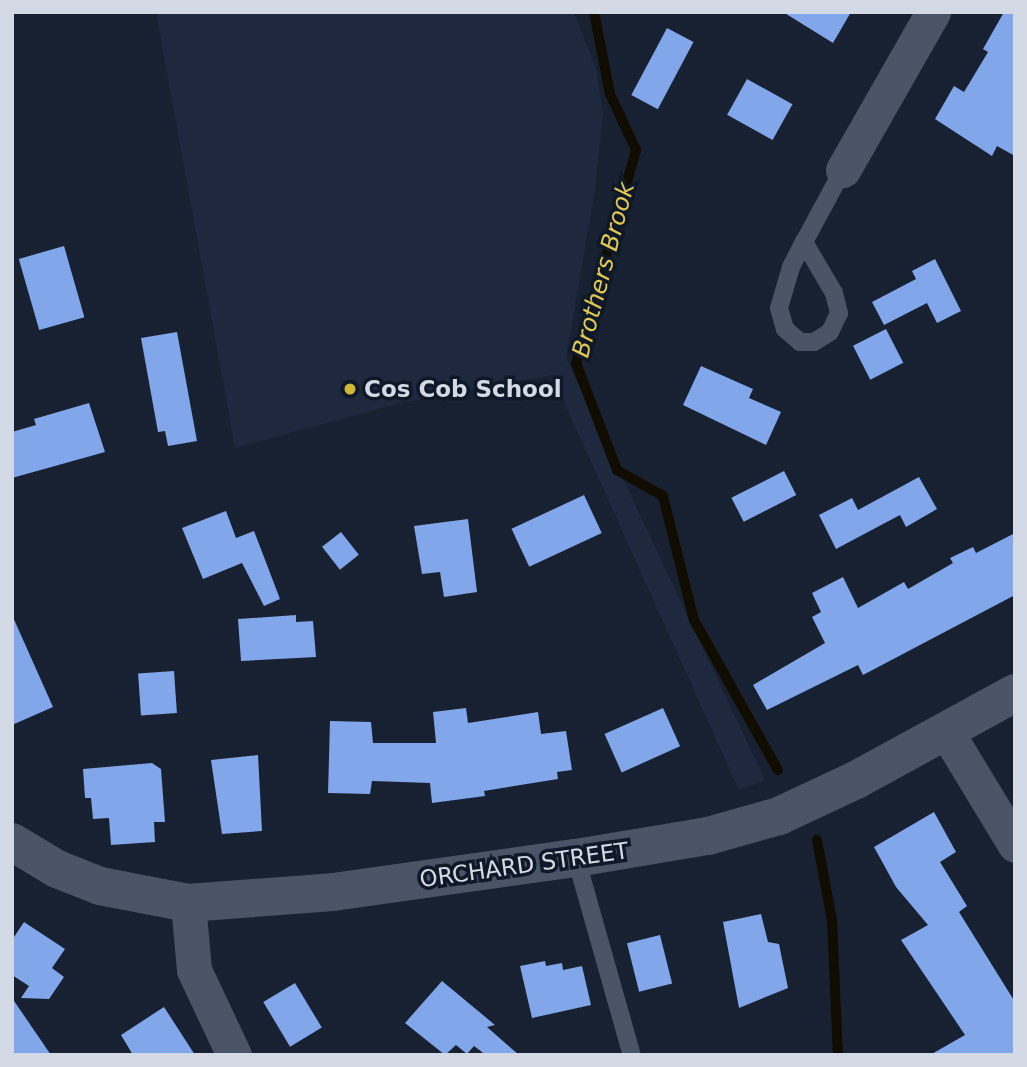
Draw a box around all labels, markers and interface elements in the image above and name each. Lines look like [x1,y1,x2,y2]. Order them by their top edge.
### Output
water label: Brothers Brook [567,179,641,361]
place label: Cos Cob School [364,375,562,403]
marker: Cos Cob School [342,381,358,397]
street label: ORCHARD STREET [418,837,630,893]

